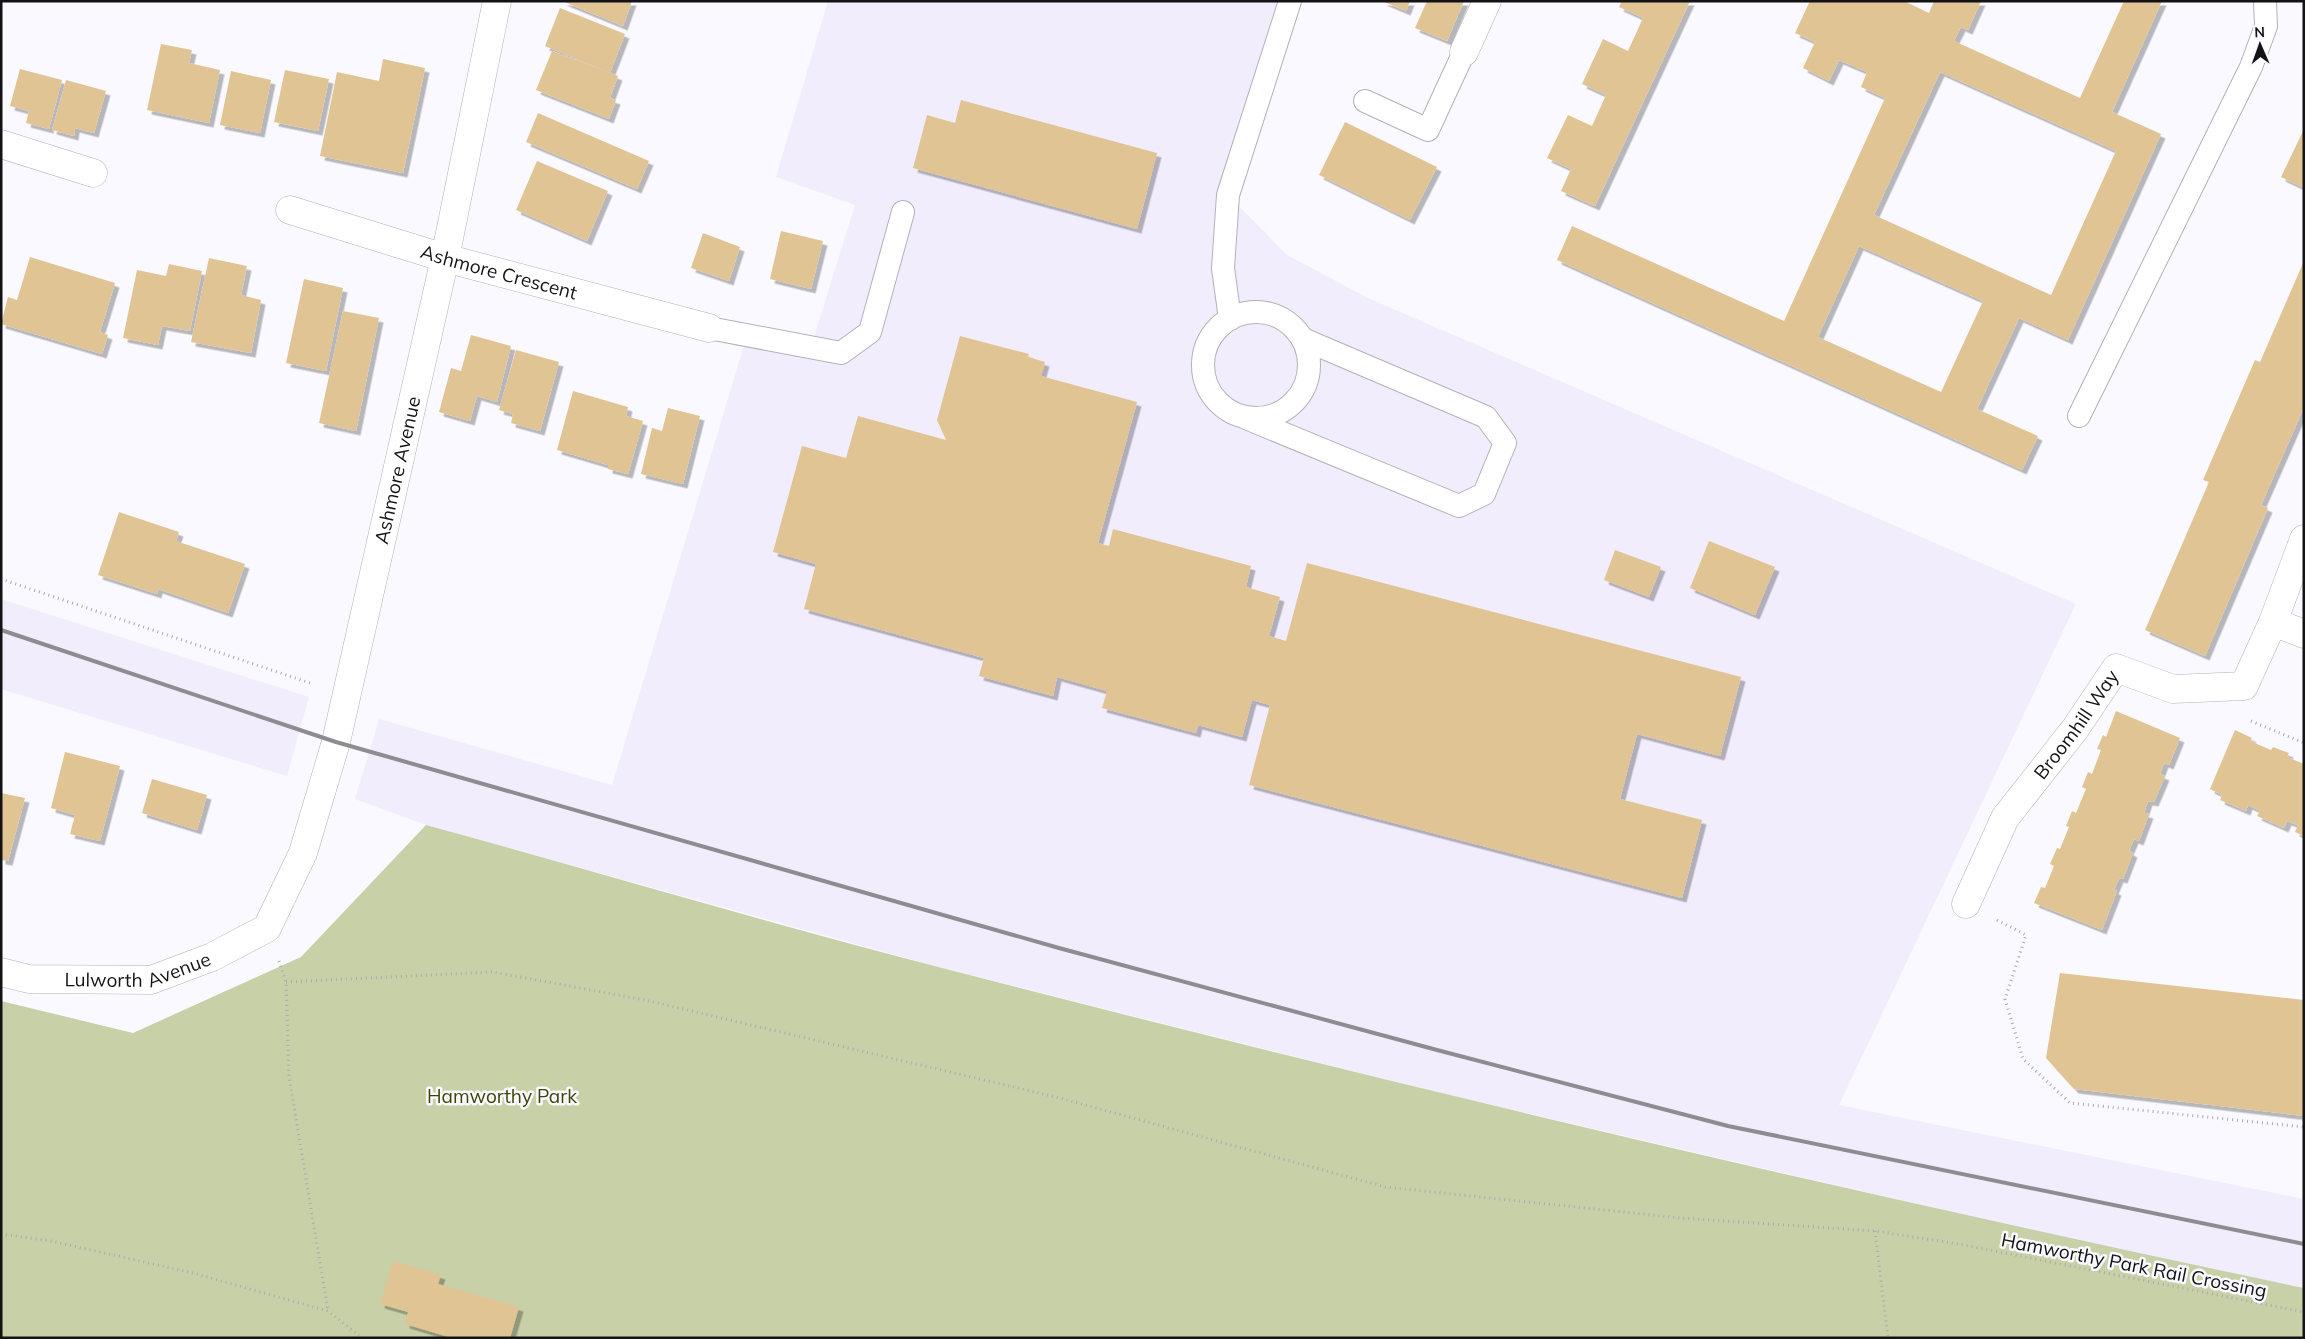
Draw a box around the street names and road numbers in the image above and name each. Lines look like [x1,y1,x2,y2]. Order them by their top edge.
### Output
street label: Ashmore Crescent [418,239,580,305]
street label: Ashmore Avenue [369,394,425,546]
street label: Broomhill Way [2028,665,2123,784]
street label: Lulworth Avenue [64,947,214,992]
street label: Hamworthy Park Rail Crossing [1999,1227,2269,1303]

